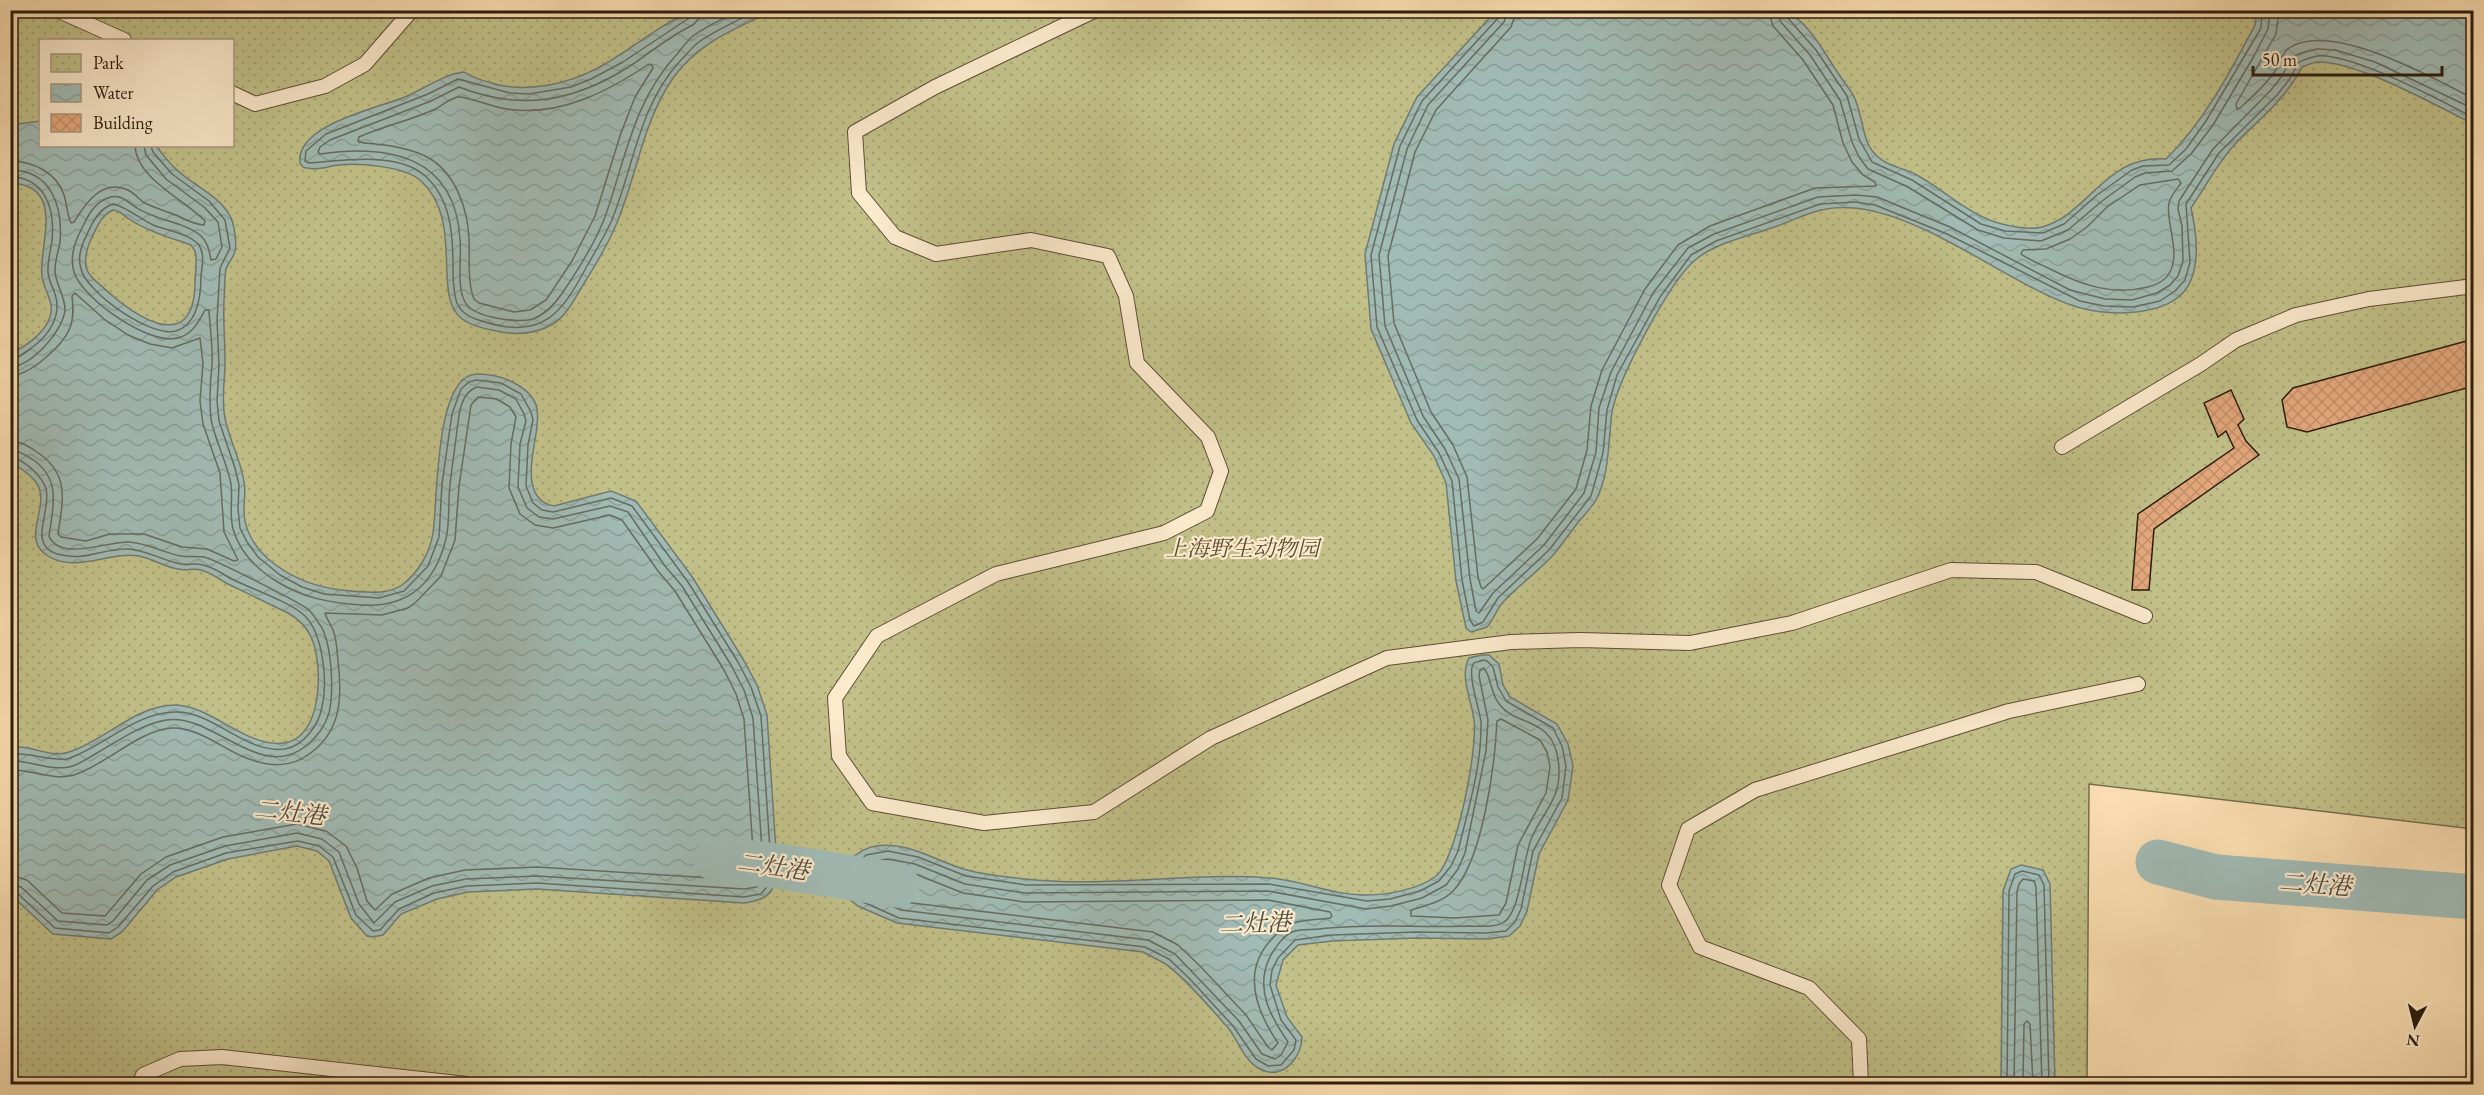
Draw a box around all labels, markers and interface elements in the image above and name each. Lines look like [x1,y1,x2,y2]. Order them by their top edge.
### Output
legend [39,39,234,147]
scale bar [2253,39,2442,77]
text: 50 m [2262,48,2297,71]
text: Park [93,51,124,74]
text: Water [93,81,134,104]
text: Building [93,111,153,134]
park label: 上海野生动物园 [1165,534,1322,563]
water label: 二灶港 [253,793,330,831]
water label: 二灶港 [735,846,814,887]
water label: 二灶港 [2278,866,2355,902]
water label: 二灶港 [1218,906,1295,940]
north arrow [2385,996,2445,1056]
text: N [2405,1029,2421,1052]

